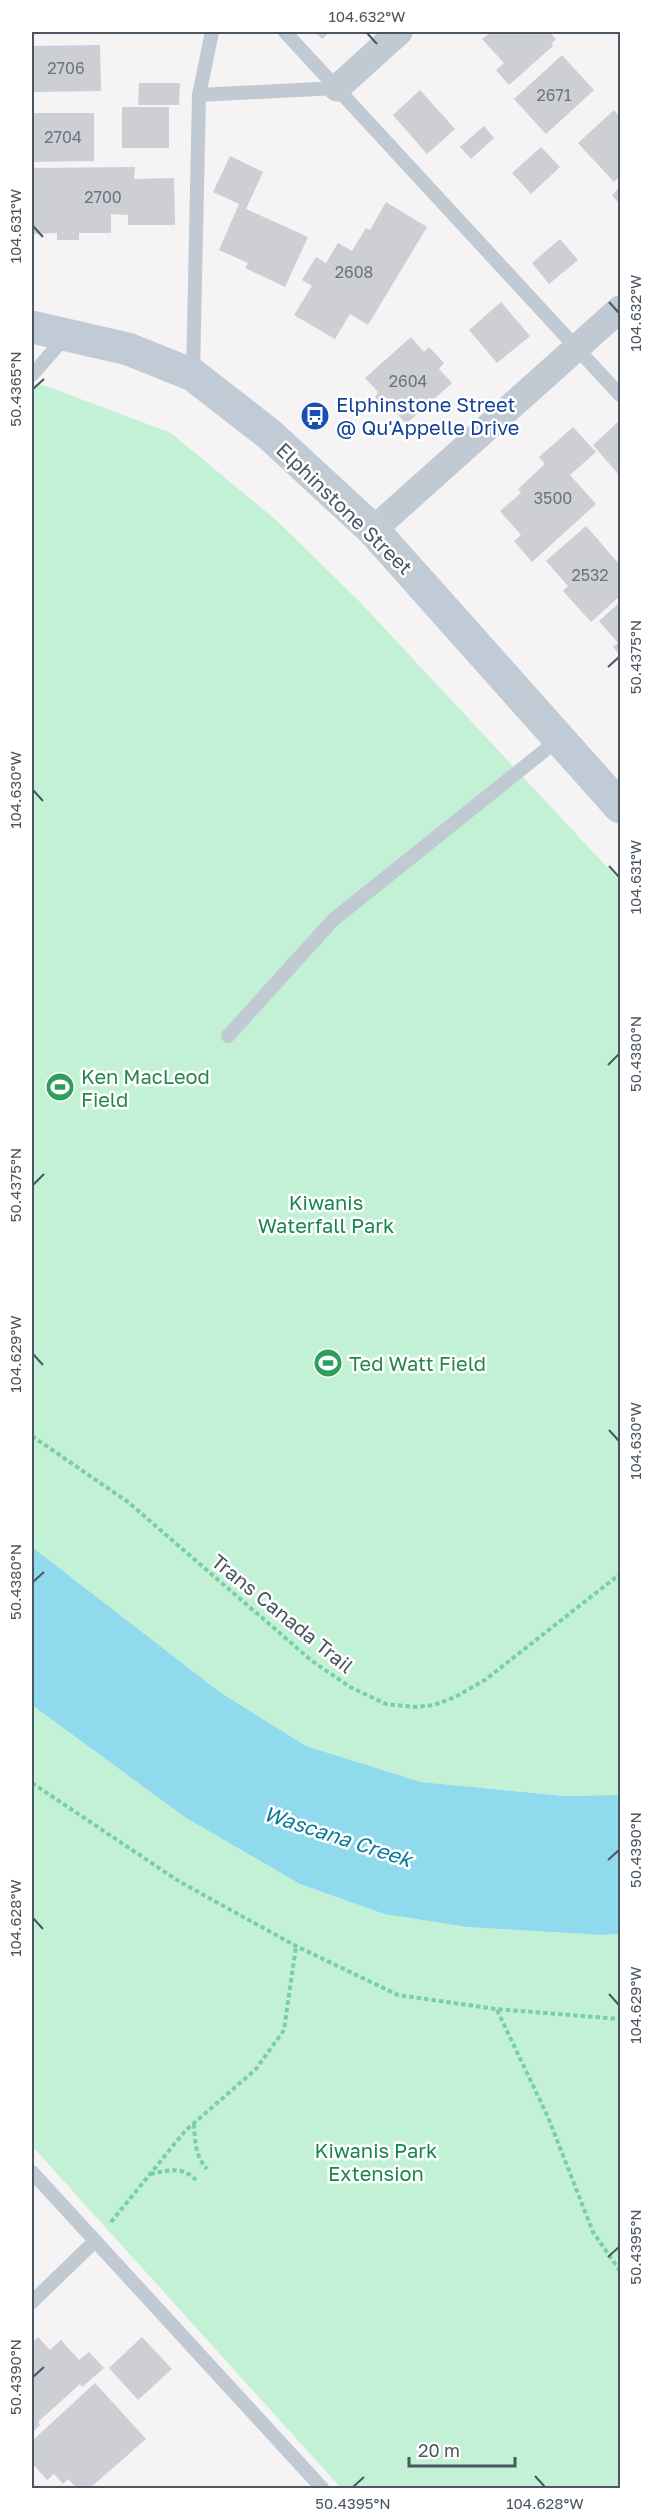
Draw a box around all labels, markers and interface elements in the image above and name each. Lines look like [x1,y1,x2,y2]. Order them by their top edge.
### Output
text: 104.632°W [328,7,406,25]
house number: 2706 [47,58,85,78]
house number: 2671 [536,85,572,105]
house number: 2704 [44,127,82,147]
house number: 2700 [84,187,122,207]
text: 104.631°W [6,189,24,263]
house number: 2608 [335,262,373,282]
text: 104.632°W [626,274,644,352]
text: 50.4365°N [6,351,24,427]
house number: 2604 [389,371,427,391]
place label: Elphinstone Street @ Qu'Appelle Drive [336,392,519,439]
bus stop icon: Elphinstone Street @ Qu'Appelle Drive [299,400,331,432]
street label: Elphinstone Street [272,437,418,579]
house number: 3500 [534,488,572,508]
house number: 2532 [571,565,609,585]
text: 50.4375°N [626,620,644,694]
text: 104.630°W [6,751,24,829]
text: 104.631°W [626,840,644,914]
text: 50.4380°N [626,1016,644,1092]
place label: Ken MacLeod Field [81,1064,210,1111]
sports icon: Ken MacLeod Field [44,1071,76,1103]
text: 50.4375°N [6,1148,24,1222]
park label: Kiwanis Waterfall Park [258,1190,394,1237]
text: 104.629°W [6,1315,24,1393]
sports icon: Ted Watt Field [312,1347,344,1379]
place label: Ted Watt Field [349,1351,486,1375]
text: 104.630°W [626,1402,644,1480]
text: 50.4380°N [6,1544,24,1620]
street label: Trans Canada Trail [207,1548,359,1678]
water label: Wascana Creek [261,1800,417,1873]
text: 50.4390°N [626,1812,644,1888]
text: 104.628°W [6,1879,24,1957]
text: 104.629°W [626,1966,644,2044]
park label: Kiwanis Park Extension [315,2138,437,2185]
text: 50.4395°N [626,2209,644,2285]
text: 50.4390°N [6,2339,24,2415]
scale bar [409,2430,516,2468]
text: 20 m [418,2439,460,2461]
text: 50.4395°N [315,2494,391,2512]
text: 104.628°W [506,2494,584,2512]

